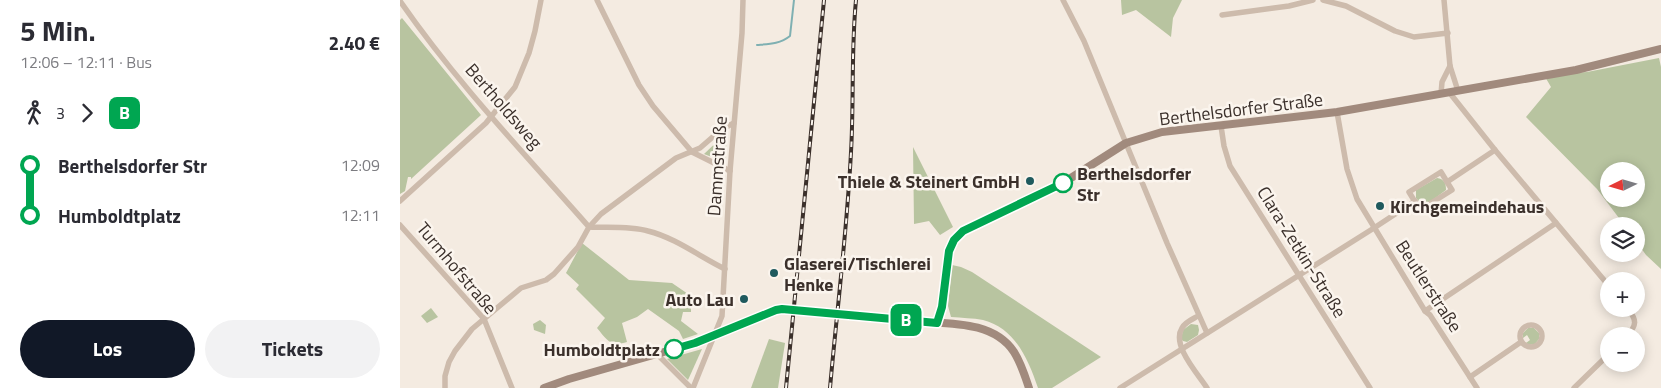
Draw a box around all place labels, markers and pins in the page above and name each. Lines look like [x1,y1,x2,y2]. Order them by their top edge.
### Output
place label: Berthelsdorfer Str [1077,160,1192,208]
place label: Thiele & Steinert GmbH [838,168,1020,195]
marker: Berthelsdorfer Str [1053,173,1073,193]
marker: Thiele & Steinert GmbH [1024,175,1036,187]
place label: Kirchgemeindehaus [1390,193,1544,220]
marker: Kirchgemeindehaus [1374,200,1386,212]
place label: Glaserei/Tischlerei Henke [784,250,931,298]
marker: Glaserei/Tischlerei Henke [768,267,780,279]
place label: Auto Lau [665,286,734,313]
marker: Auto Lau [738,293,750,305]
place label: Humboldtplatz [544,336,660,363]
marker: Humboldtplatz [664,339,684,359]

